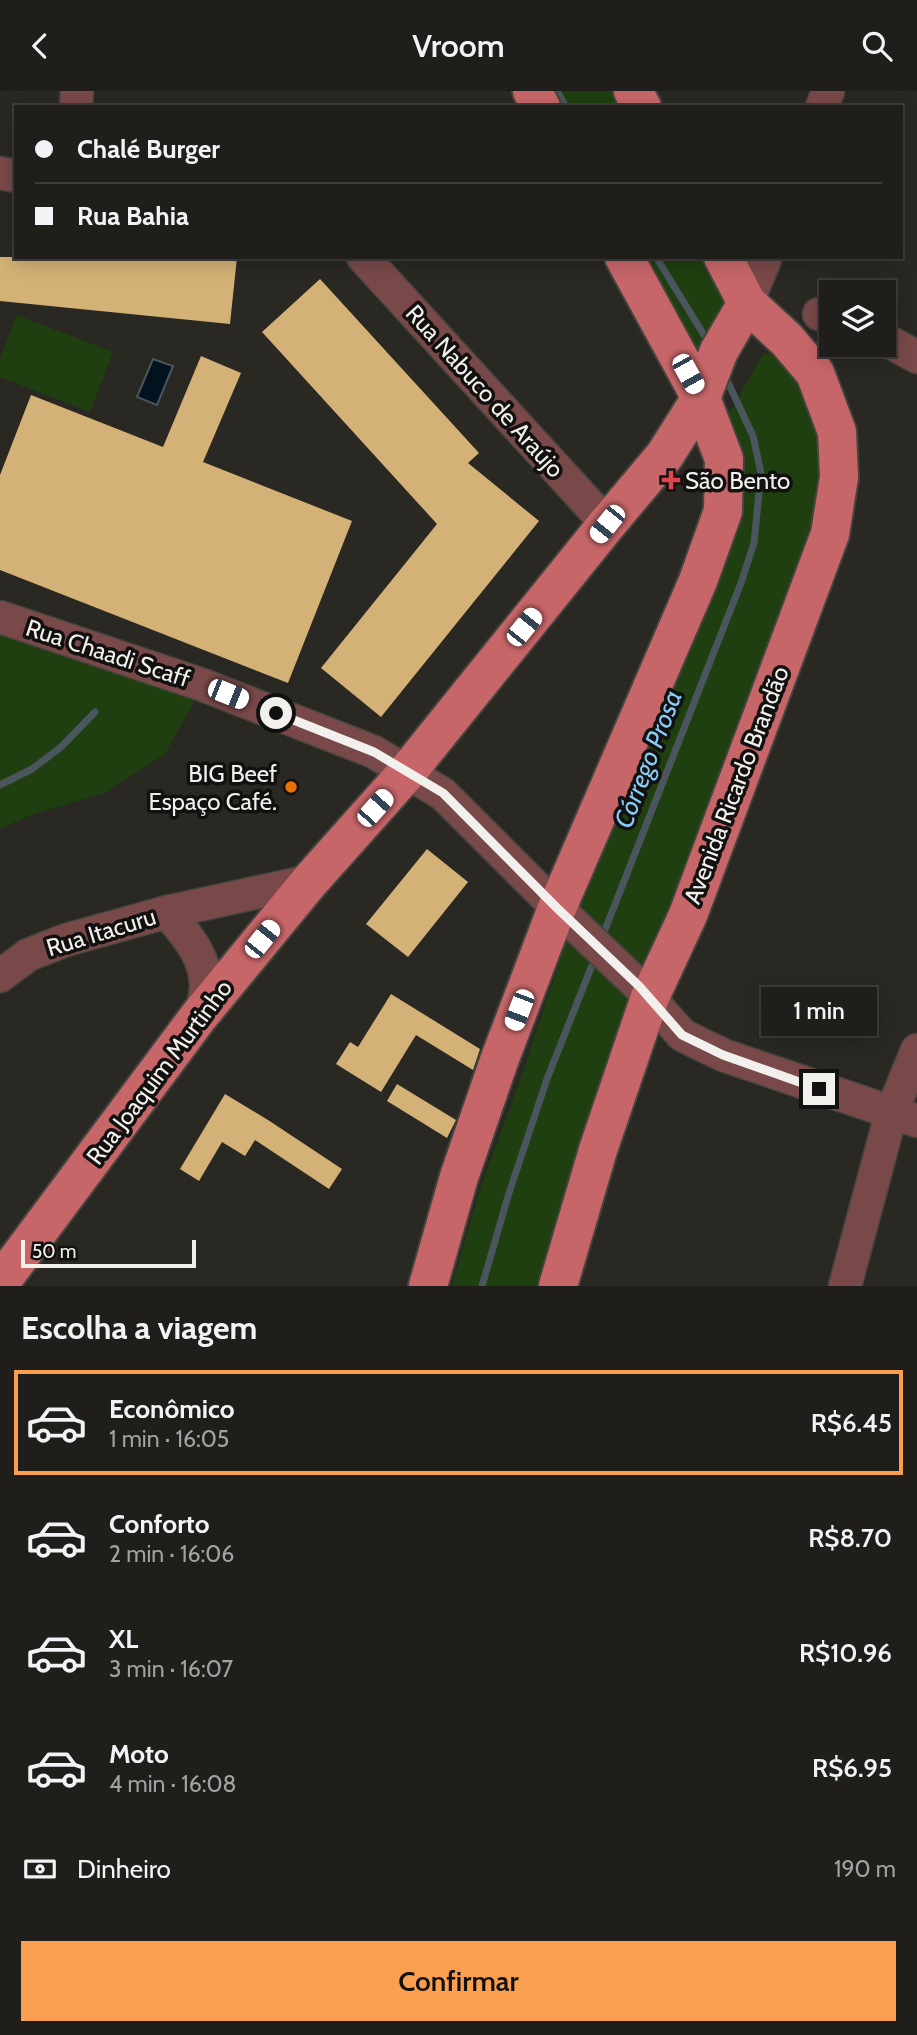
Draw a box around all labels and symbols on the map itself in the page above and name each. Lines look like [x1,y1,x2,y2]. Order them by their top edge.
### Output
street label: Rua Nabuco de Araújo [400,299,570,483]
car [669,351,708,397]
place label: São Bento [685,466,790,495]
marker: São Bento [663,472,679,488]
car [586,501,629,547]
car [503,604,546,650]
street label: Rua Chaadi Scaff [22,613,194,693]
street label: Avenida Ricardo Brandão [677,662,795,908]
car [205,676,252,712]
water label: Córrego Prosa [607,686,689,832]
route start [260,697,292,729]
place label: BIG Beef Espaço Café. [149,759,277,816]
marker: BIG Beef Espaço Café. [283,779,299,795]
car [354,785,397,831]
street label: Rua Itacuru [43,902,159,962]
car [241,916,284,962]
street label: Rua Joaquim Murtinho [80,974,238,1170]
car [502,987,537,1033]
callout: 1 min [761,988,877,1037]
route end [803,1073,835,1105]
scale bar [21,1237,196,1269]

